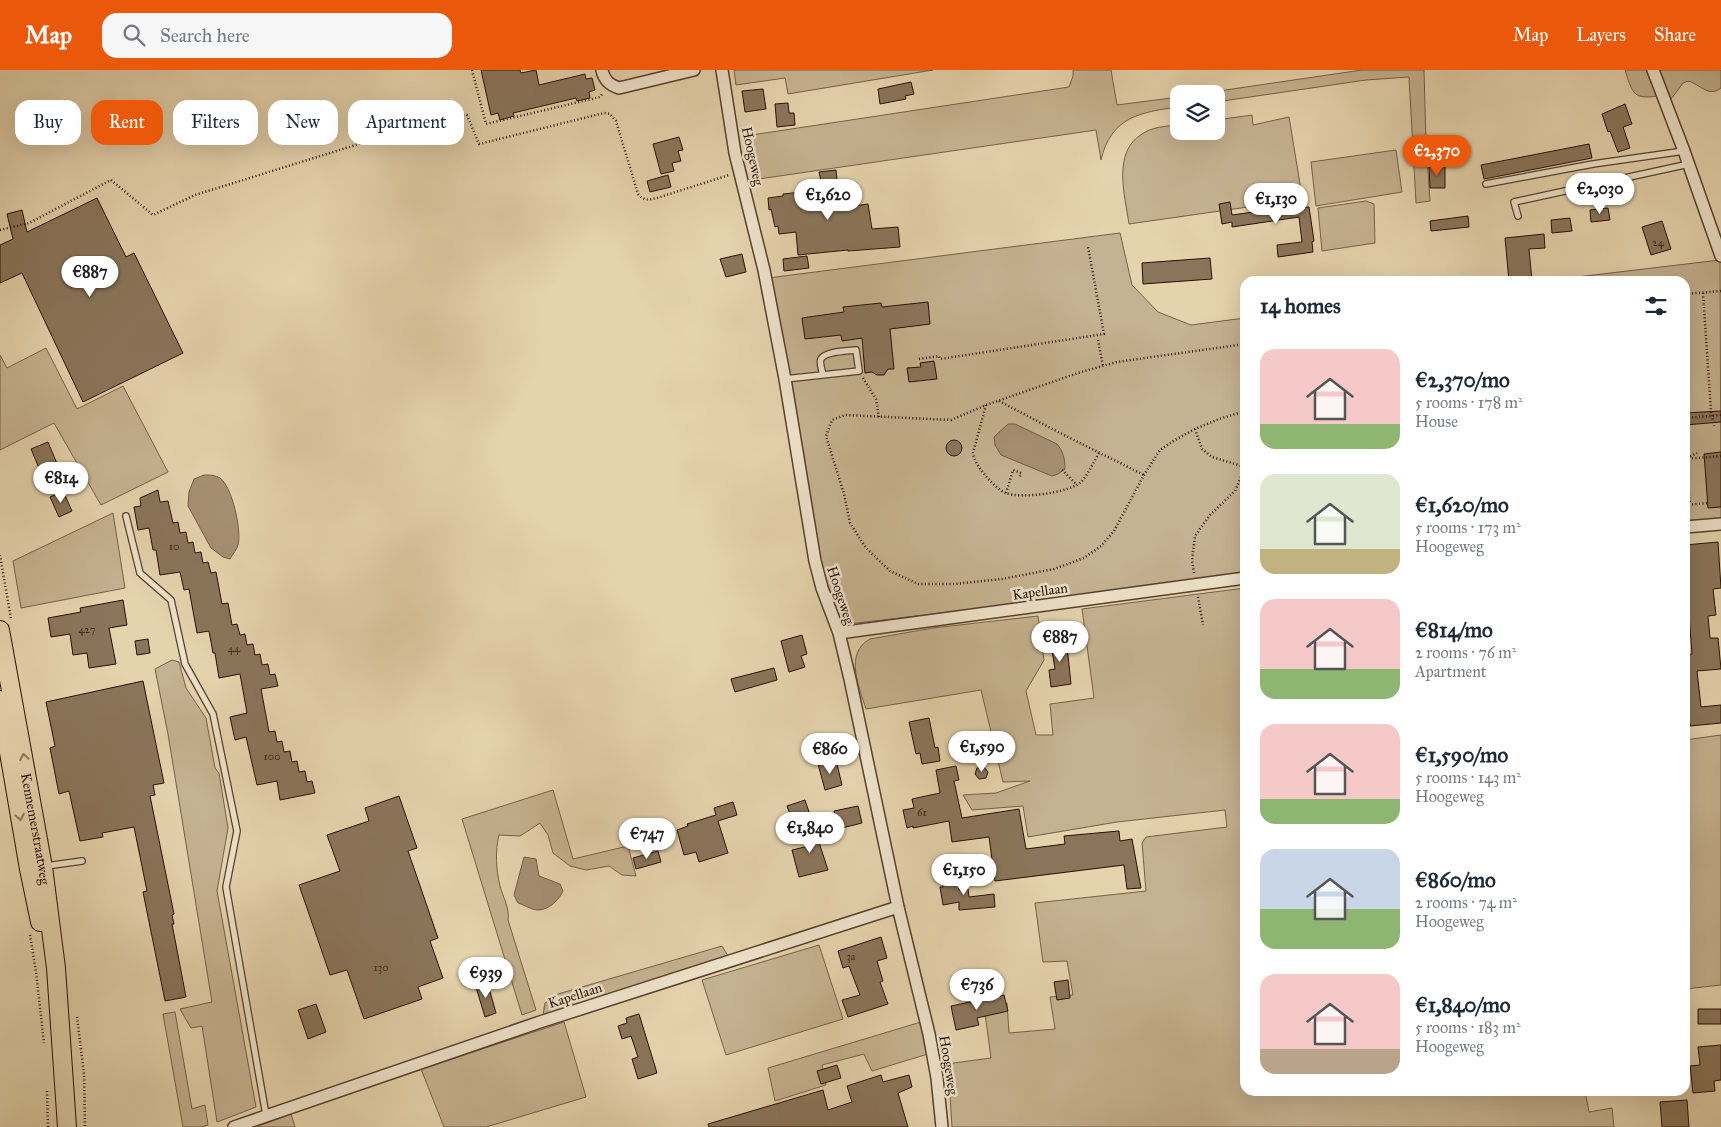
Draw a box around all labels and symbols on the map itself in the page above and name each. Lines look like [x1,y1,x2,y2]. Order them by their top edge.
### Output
street label: Hoogeweg [738,125,767,188]
pin: €2,370 [1396,134,1478,177]
pin: €2,030 [1559,172,1641,215]
pin: €1,620 [787,178,869,221]
pin: €1,130 [1235,182,1317,225]
house number: 24 [1652,236,1665,249]
pin: €887 [60,256,120,298]
pin: €814 [31,462,91,504]
house number: 10 [169,540,179,553]
street label: Hoogeweg [823,564,858,627]
street label: Kapellaan [1011,579,1069,604]
pin: €887 [1030,620,1090,663]
house number: 427 [78,623,96,636]
house number: 44 [228,642,241,655]
pin: €1,590 [941,730,1023,773]
pin: €860 [800,732,860,775]
house number: 100 [263,750,281,763]
one-way arrow [19,752,29,761]
street label: Kennemerstraatweg [17,772,53,886]
house number: 61 [917,806,927,819]
pin: €1,840 [769,812,851,854]
one-way arrow [14,813,24,822]
pin: €747 [617,818,677,860]
pin: €1,150 [923,854,1005,896]
house number: 3a [846,950,856,963]
pin: €939 [456,956,516,999]
house number: 130 [373,961,389,974]
pin: €736 [947,968,1007,1011]
street label: Kapellaan [546,979,605,1012]
street label: Hoogeweg [935,1034,962,1097]

